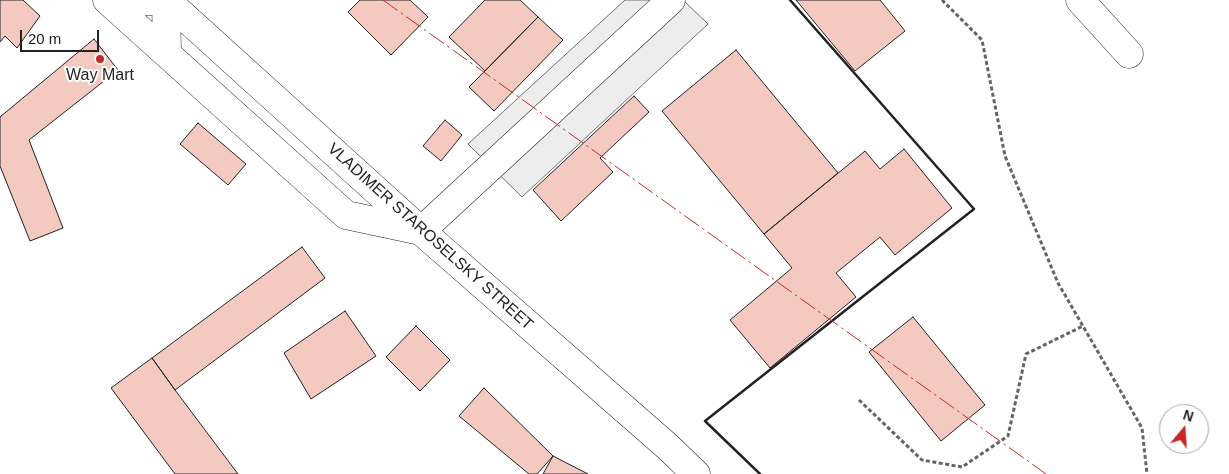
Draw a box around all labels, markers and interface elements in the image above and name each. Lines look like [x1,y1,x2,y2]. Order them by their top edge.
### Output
scale bar [22,20,101,52]
text: 20 m [28,30,61,47]
marker: Way Mart [94,53,106,65]
place label: Way Mart [66,66,134,86]
street label: VLADIMER STAROSELSKY STREET [323,140,537,334]
north arrow [1159,404,1209,454]
text: N [1181,407,1196,425]

